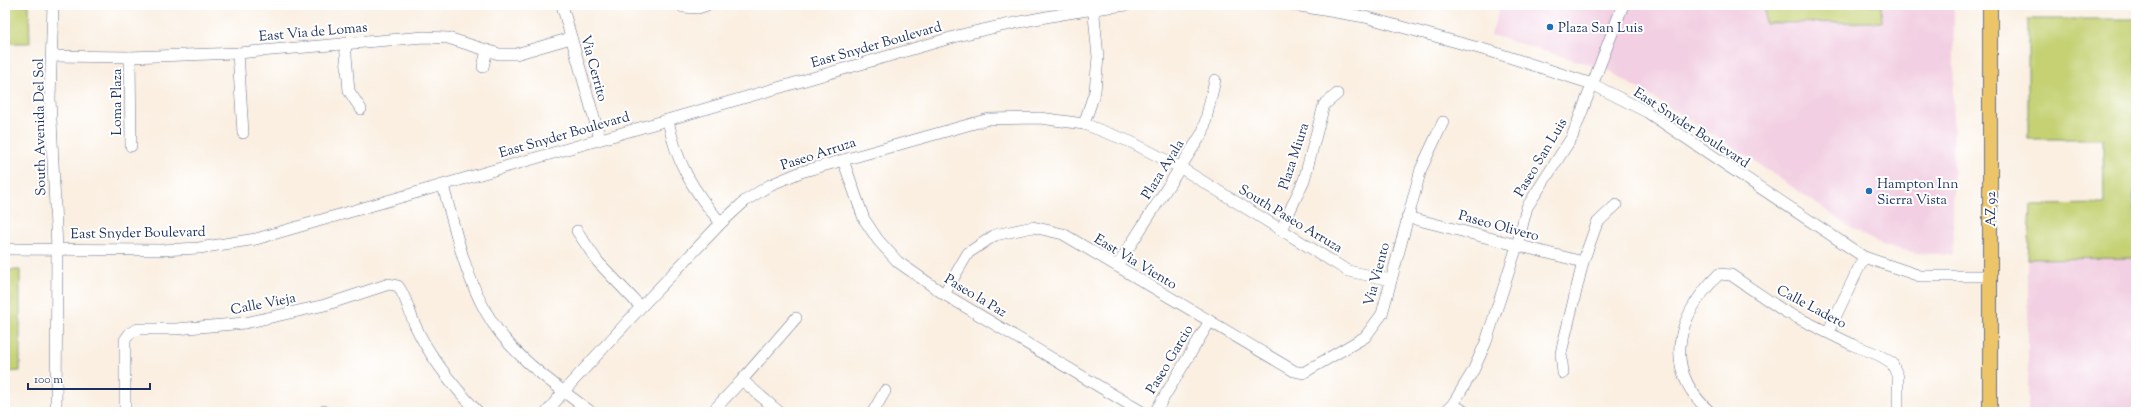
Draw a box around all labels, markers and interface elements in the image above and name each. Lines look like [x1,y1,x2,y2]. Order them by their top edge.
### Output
street label: East Via de Lomas [258,18,368,48]
street label: East Snyder Boulevard [809,18,944,74]
place label: Plaza San Luis [1558,19,1643,39]
marker: Plaza San Luis [1545,22,1555,32]
street label: Via Cerrito [575,33,612,104]
street label: South Avenida Del Sol [30,58,52,196]
street label: Loma Plaza [108,68,128,136]
street label: East Snyder Boulevard [1629,84,1753,174]
street label: East Snyder Boulevard [497,108,632,164]
street label: Paseo San Luis [1510,115,1573,201]
street label: Plaza Miura [1275,120,1315,193]
street label: Paseo Arruza [778,133,859,176]
street label: Plaza Ayala [1137,136,1190,204]
place label: Hampton Inn Sierra Vista [1877,175,1959,211]
street label: South Paseo Arruza [1234,181,1346,259]
marker: Hampton Inn Sierra Vista [1864,186,1874,196]
street label: AZ 92 [1982,191,2002,227]
street label: Paseo Olivero [1456,207,1541,247]
street label: East Snyder Boulevard [70,223,206,245]
street label: East Via Viento [1090,230,1181,296]
street label: Via Viento [1360,240,1396,309]
street label: Paseo la Paz [940,270,1010,323]
street label: Calle Ladero [1773,281,1850,335]
street label: Calle Vieja [229,289,298,321]
street label: Paseo Garcio [1142,321,1199,398]
scale bar [28,365,150,391]
text: 100 m [34,371,63,389]

